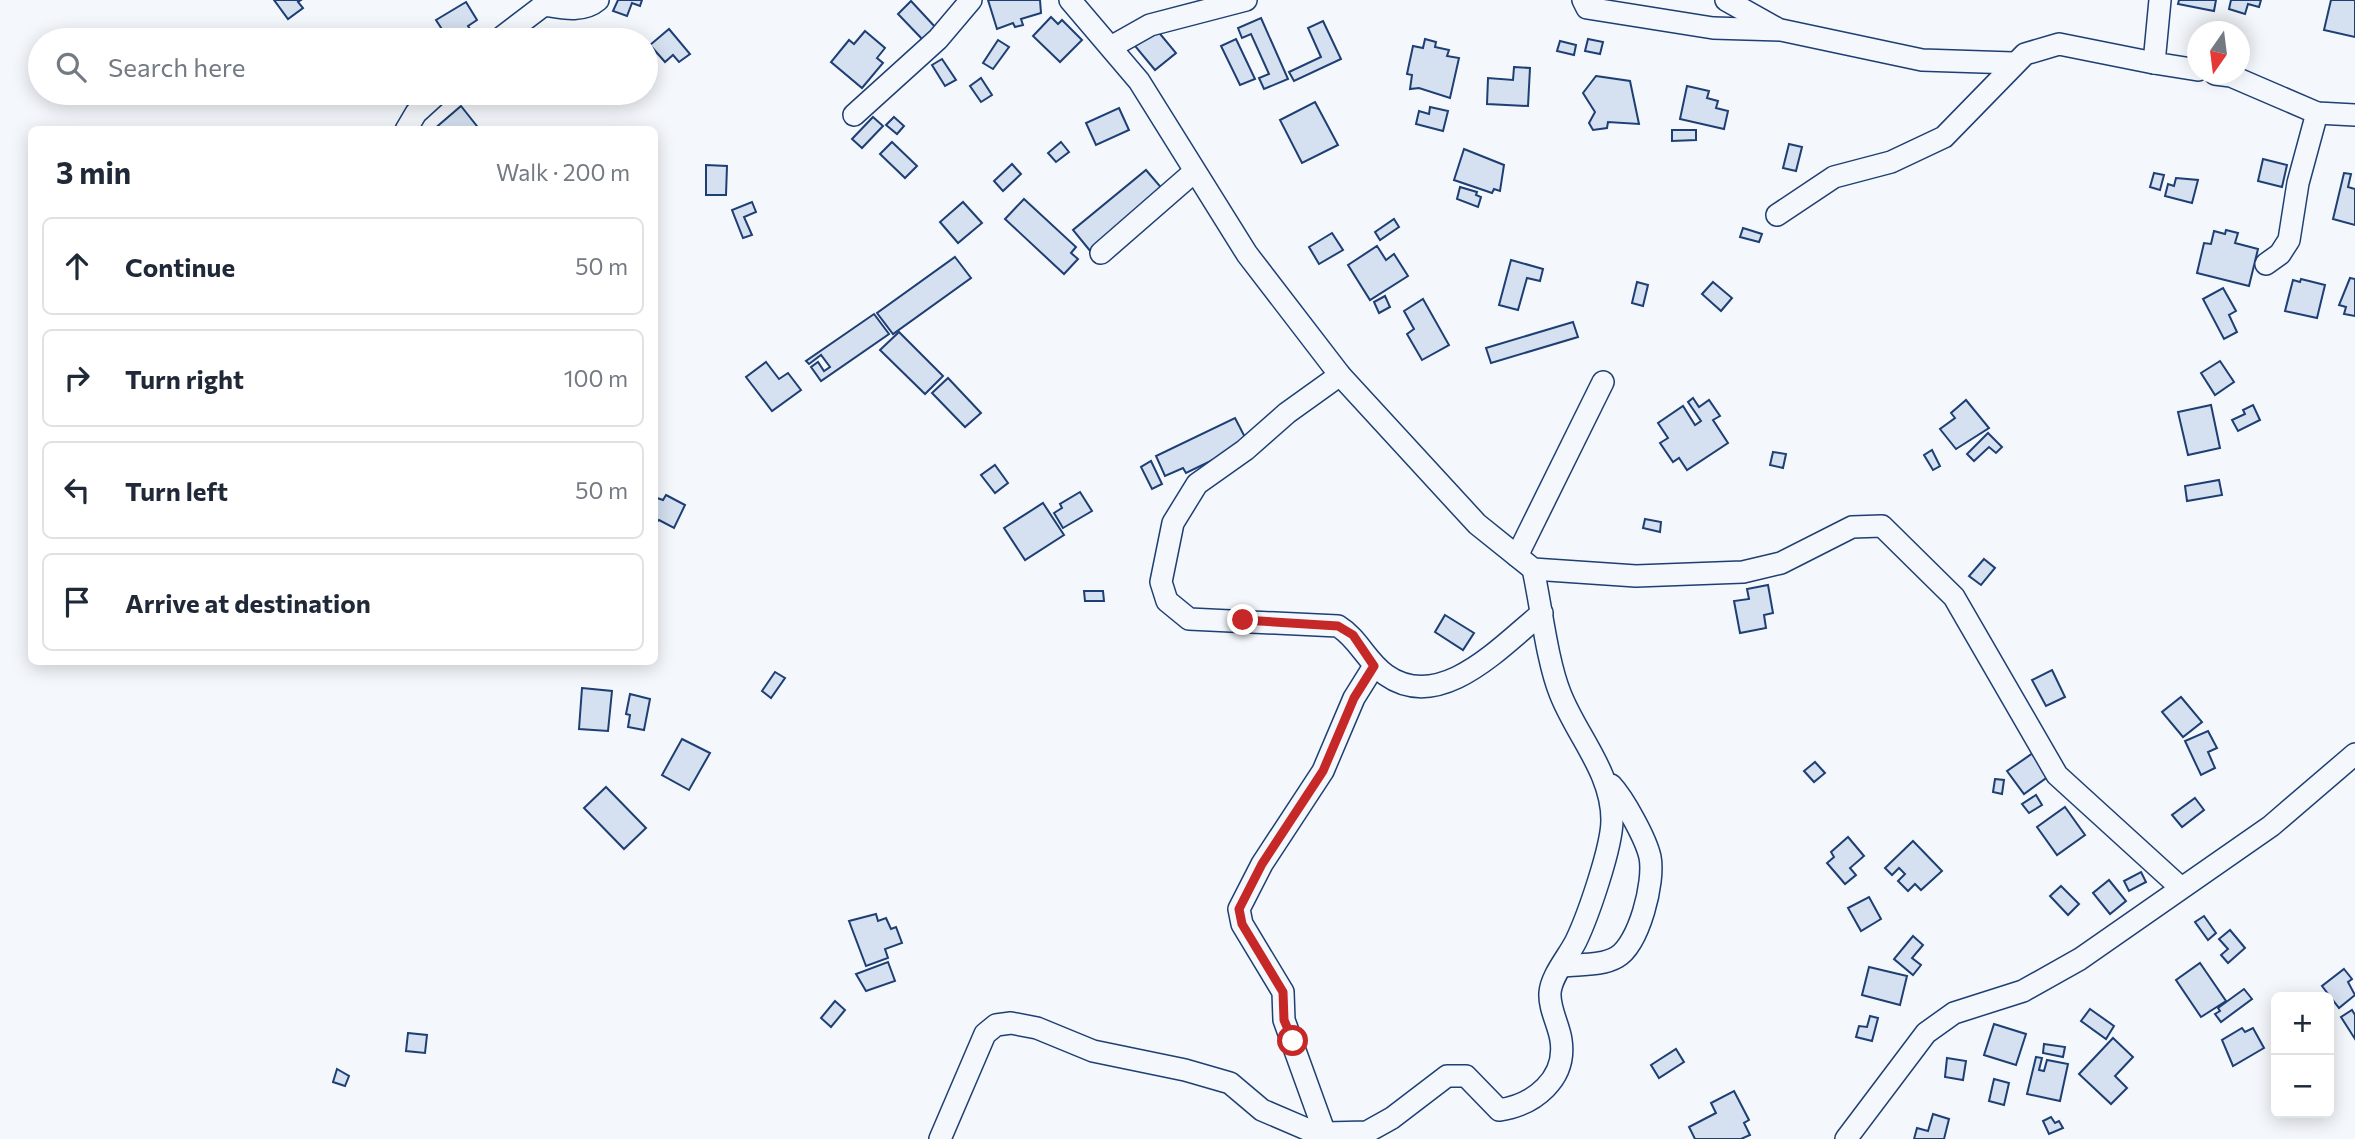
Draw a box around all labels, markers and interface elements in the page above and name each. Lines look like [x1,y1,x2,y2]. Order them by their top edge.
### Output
north arrow [2187,21,2250,84]
search box [28,28,658,105]
icon: search [52,48,90,86]
text: Search here [108,51,246,82]
text: 3 min [56,153,131,190]
text: Walk · 200 m [496,158,630,186]
icon: ahead [58,247,96,285]
text: Continue [125,251,235,282]
text: 50 m [575,252,628,280]
icon: right [58,359,96,397]
text: Turn right [125,363,244,394]
text: 100 m [564,364,628,392]
icon: left [58,471,96,509]
text: Turn left [125,475,228,506]
text: 50 m [575,476,628,504]
icon: arrive [58,583,96,621]
text: Arrive at destination [125,587,371,618]
route end [1227,604,1258,635]
map controls [2271,992,2334,1118]
button: + [2271,992,2334,1055]
route start [1277,1025,1308,1056]
button: − [2271,1055,2334,1118]

